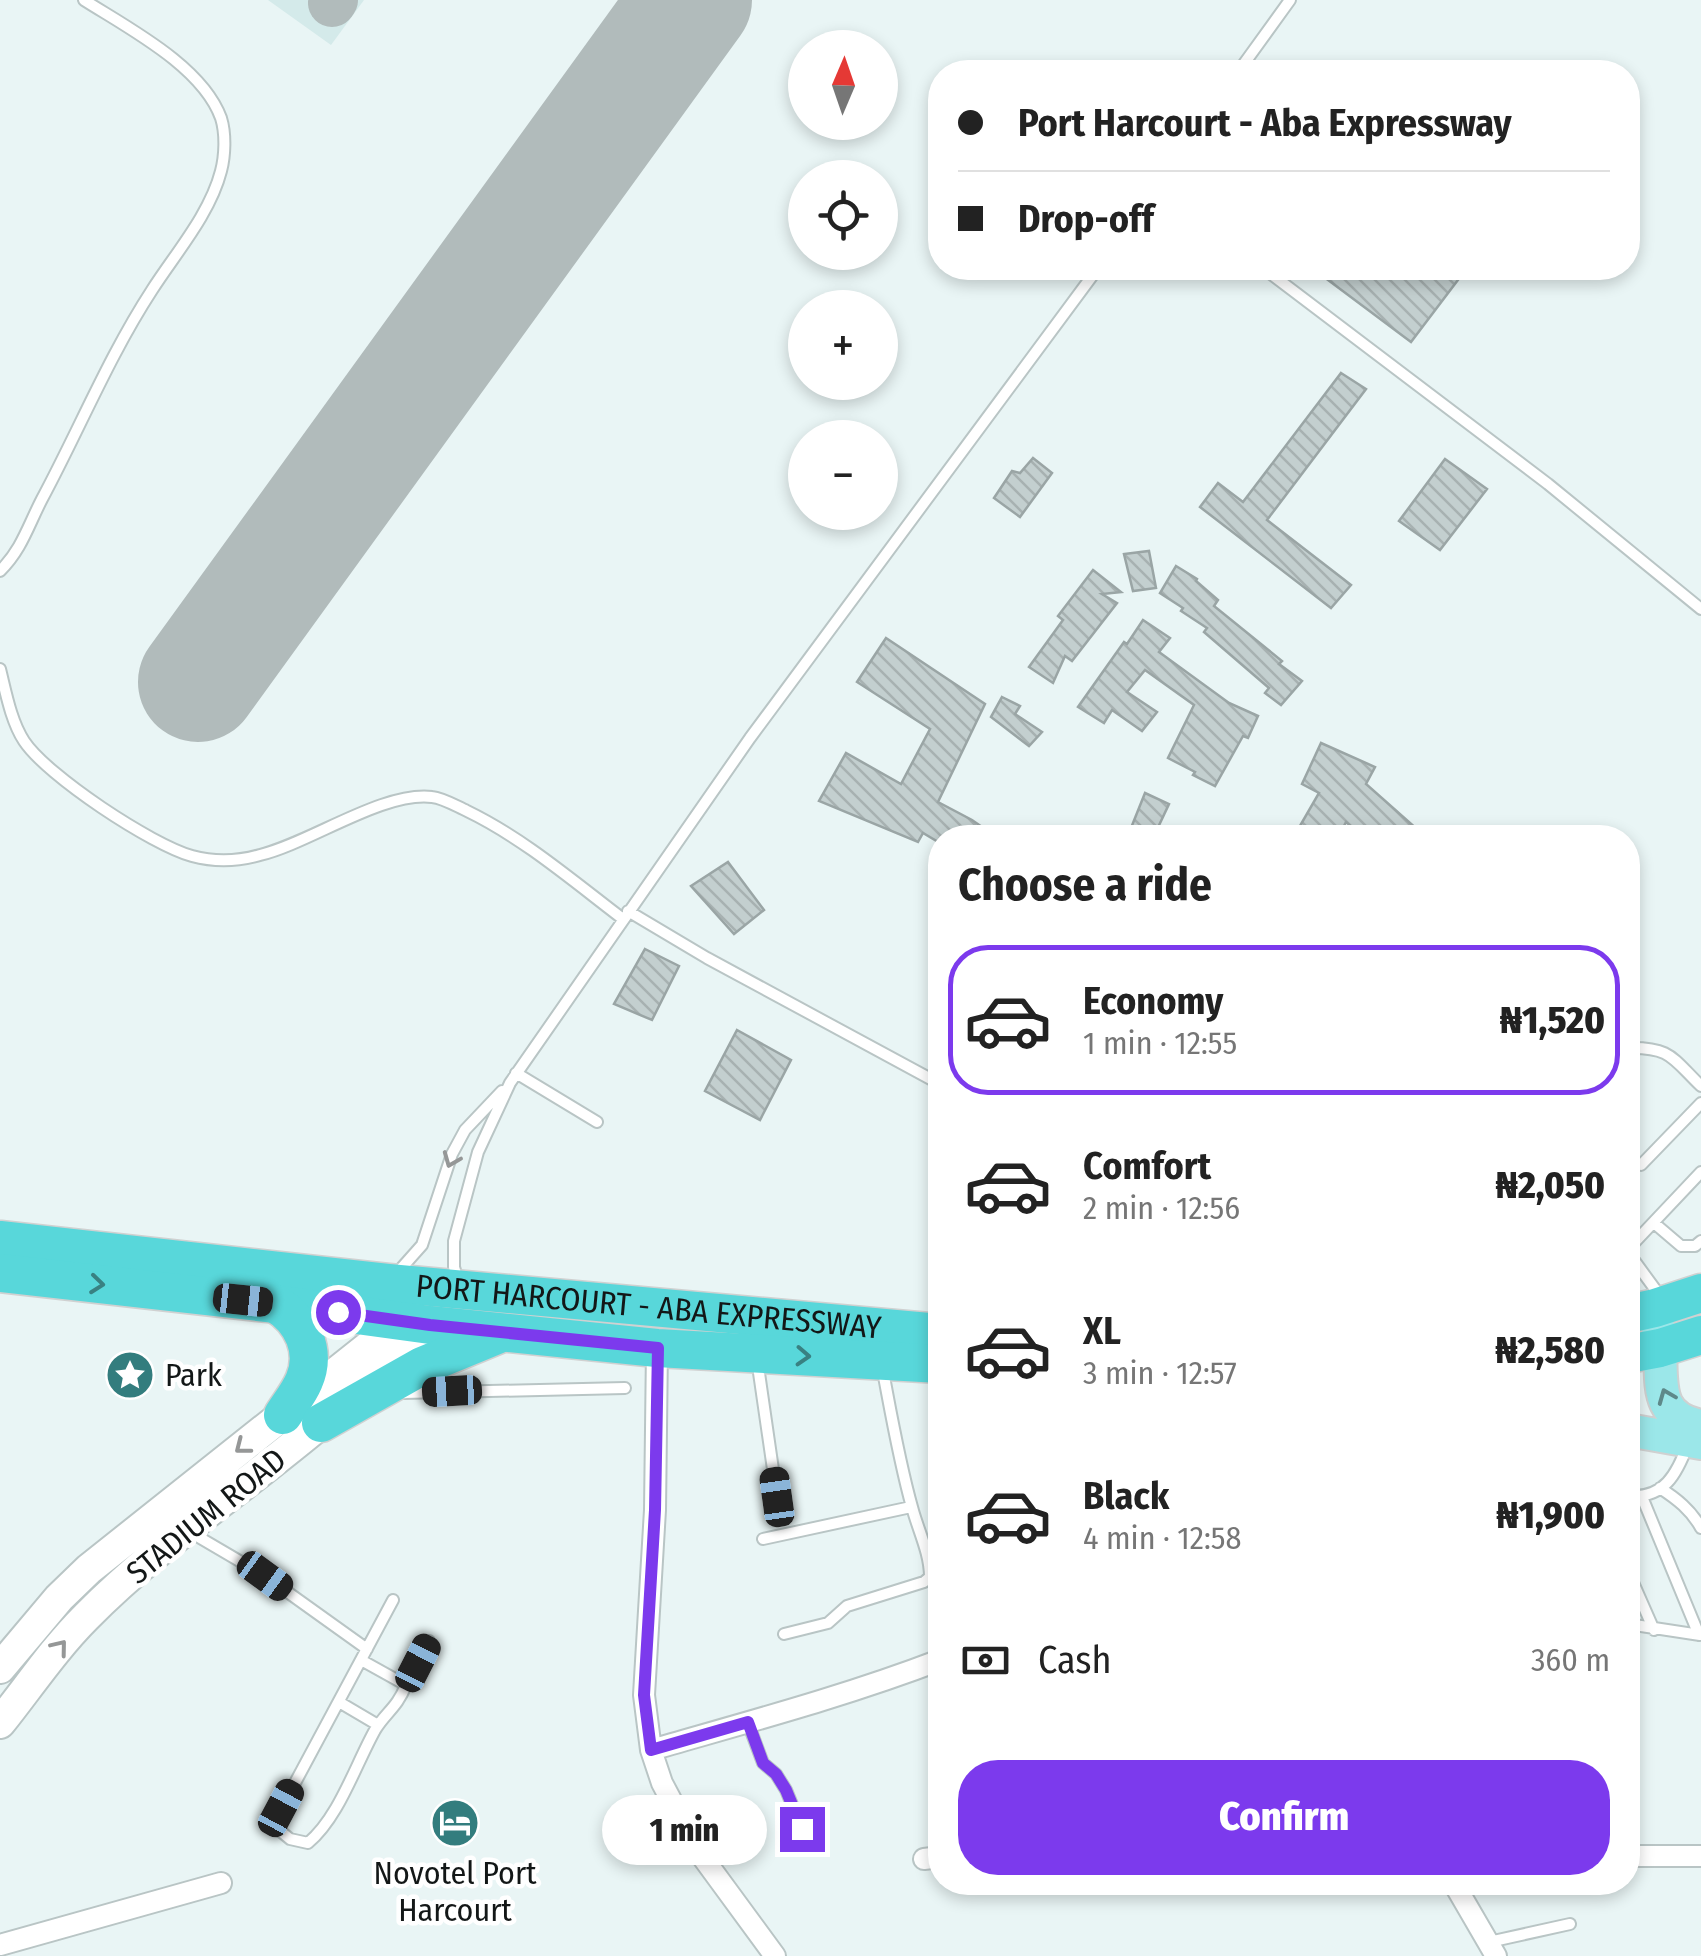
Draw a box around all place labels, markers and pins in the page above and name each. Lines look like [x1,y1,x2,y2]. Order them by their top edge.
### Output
place icon: Park [104,1349,156,1401]
place label: Park [165,1356,222,1394]
hotel icon: Novotel Port Harcourt [429,1797,481,1849]
place label: Novotel Port Harcourt [373,1854,537,1929]

